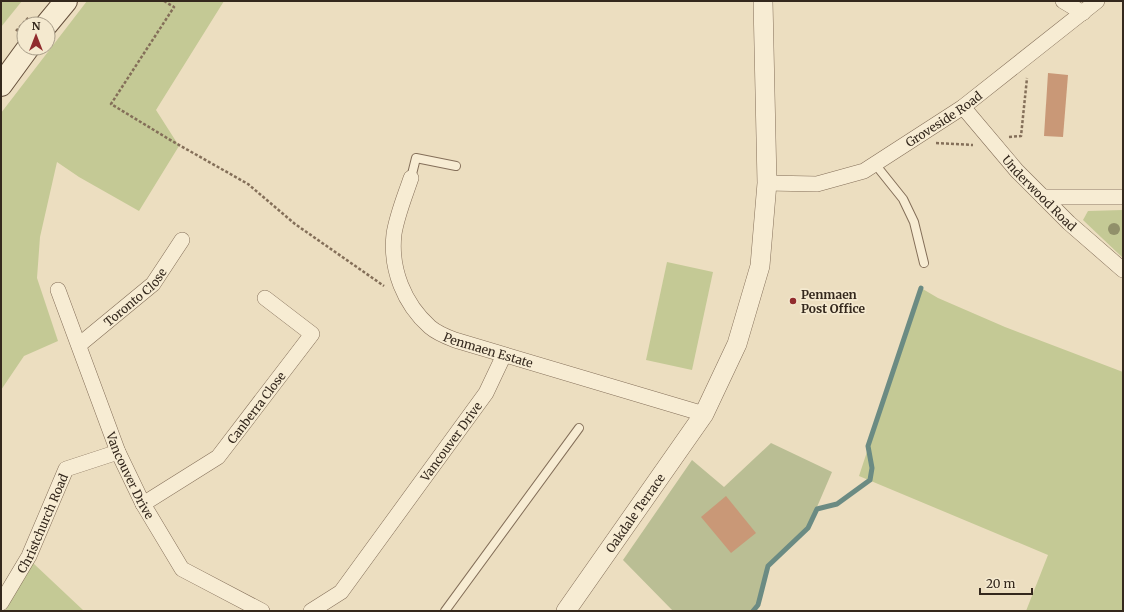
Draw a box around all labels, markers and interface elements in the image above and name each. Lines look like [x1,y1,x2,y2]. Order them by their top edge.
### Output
north arrow [16,16,56,56]
text: N [32,19,41,33]
street label: Groveside Road [903,88,985,150]
street label: Underwood Road [999,152,1080,234]
street label: Toronto Close [101,265,169,329]
place label: Penmaen Post Office [801,287,866,316]
marker: Penmaen Post Office [788,296,798,306]
street label: Penmaen Estate [441,329,535,370]
street label: Canberra Close [224,368,288,446]
street label: Vancouver Drive [416,399,485,485]
street label: Vancouver Drive [103,429,158,521]
street label: Oakdale Terrace [602,470,668,555]
street label: Christchurch Road [13,471,71,576]
scale bar [980,570,1032,596]
text: 20 m [986,576,1015,591]

